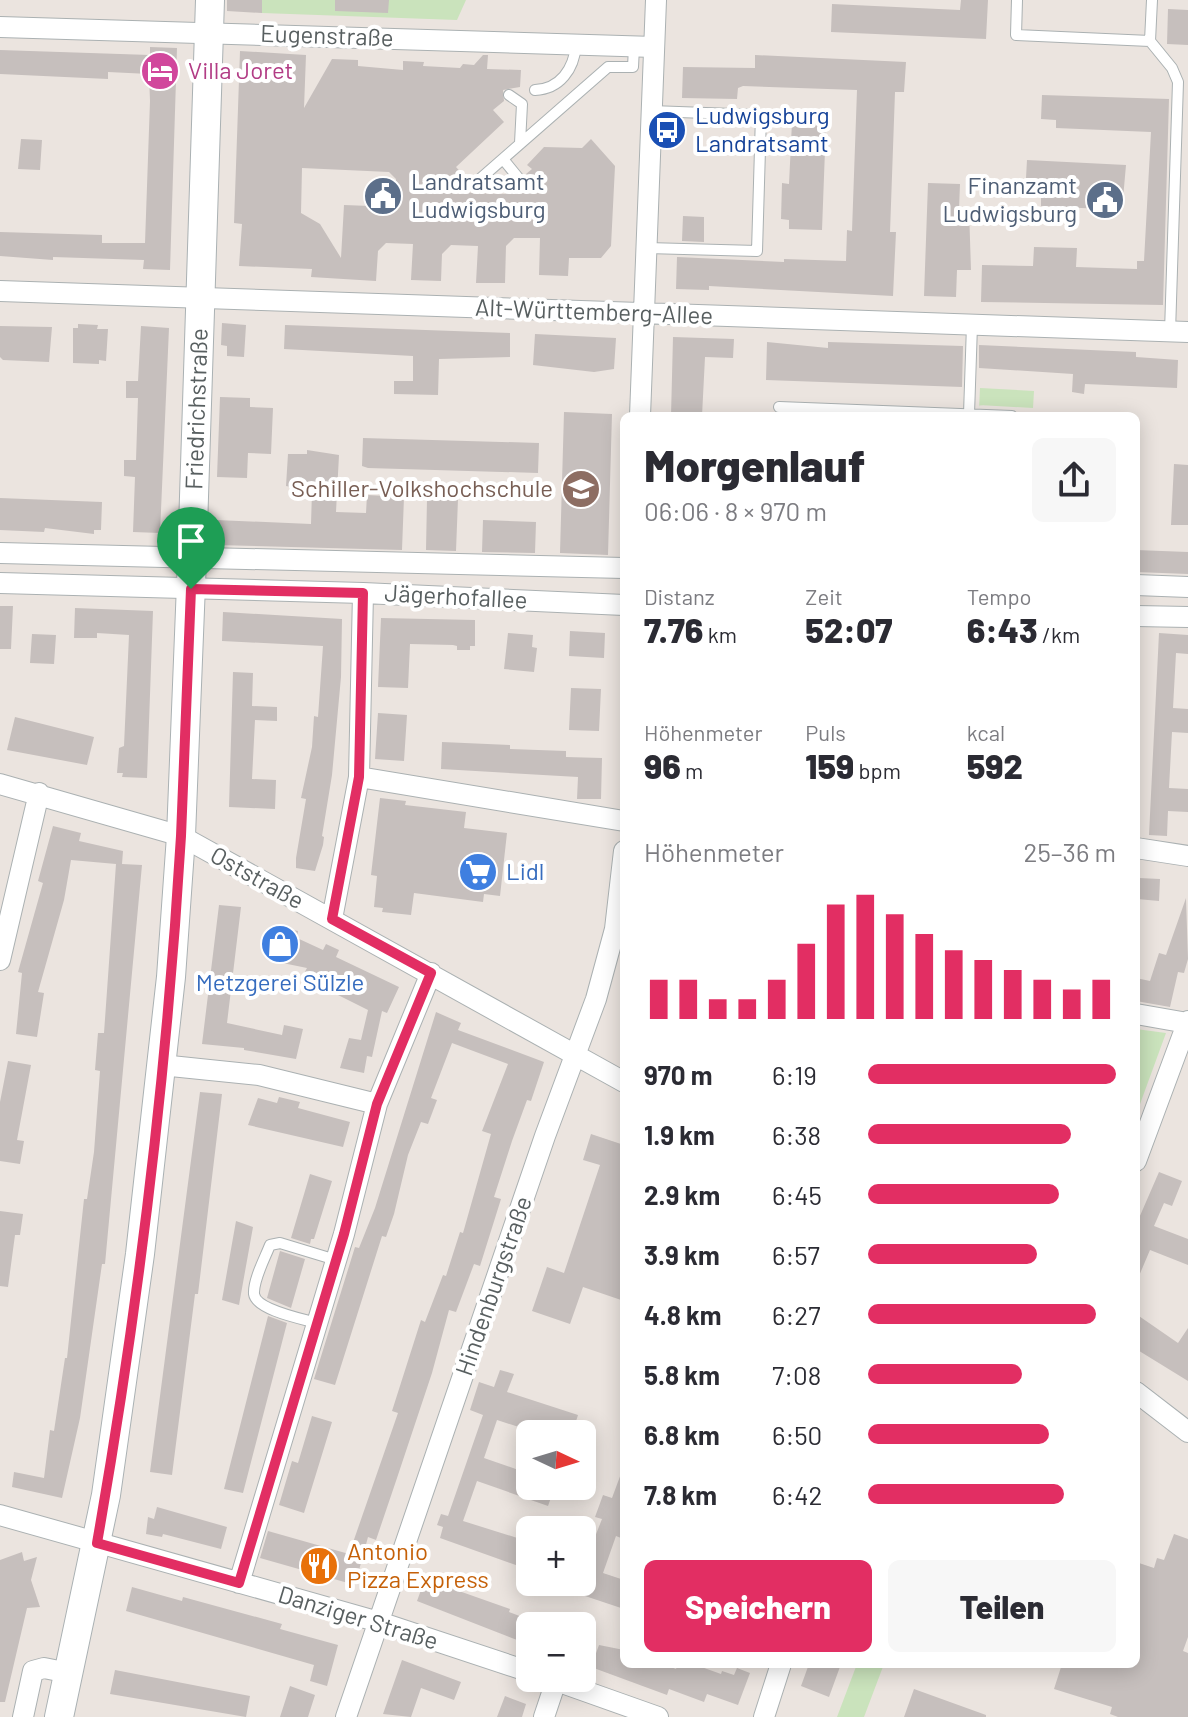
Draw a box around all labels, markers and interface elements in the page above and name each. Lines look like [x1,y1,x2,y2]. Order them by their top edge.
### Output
street label: Eugenstraße [260,18,394,51]
hotel icon: Villa Joret [139,50,181,92]
place label: Villa Joret [188,55,293,84]
place label: Ludwigsburg Landratsamt [695,100,830,157]
bus stop icon: Ludwigsburg Landratsamt [646,109,688,151]
place label: Landratsamt Ludwigsburg [411,166,546,223]
place label: Finanzamt Ludwigsburg [943,170,1077,227]
public building icon: Landratsamt Ludwigsburg [362,175,404,217]
public building icon: Finanzamt Ludwigsburg [1084,179,1126,221]
street label: Alt-Württemberg-Allee [475,292,714,329]
street label: Friedrichstraße [178,328,213,490]
text: Morgenlauf [644,438,865,491]
button: share [1032,438,1116,522]
school or university icon: Schiller-Volkshochschule [560,468,602,510]
place label: Schiller-Volkshochschule [291,473,553,502]
text: 06:06 · 8 × 970 m [644,495,827,526]
pin [157,507,225,589]
icon: arrive [169,519,213,563]
street label: Jägerhofallee [384,577,528,614]
text: Distanz [644,583,715,609]
text: Zeit [805,583,843,609]
text: Tempo [967,583,1032,609]
text: 7.76 [644,609,703,650]
text: 52:07 [805,609,892,650]
text: 6:43 [967,609,1038,650]
text: km [703,621,737,647]
text: /km [1038,621,1080,647]
text: Höhenmeter [644,719,763,745]
text: Puls [805,719,846,745]
text: kcal [967,719,1005,745]
text: 96 [644,745,681,786]
text: 159 [805,745,854,786]
text: 592 [967,745,1023,786]
text: m [681,757,703,783]
text: bpm [854,757,901,783]
text: Höhenmeter [644,836,784,867]
text: 25–36 m [1024,836,1116,867]
street label: Oststraße [206,839,310,914]
supermarket icon: Lidl [457,851,499,893]
place label: Lidl [506,856,544,885]
shop icon: Metzgerei Sülzle [259,923,301,965]
place label: Metzgerei Sülzle [196,967,364,996]
text: 970 m [644,1059,712,1090]
text: 6:19 [772,1059,817,1090]
text: 1.9 km [644,1119,715,1150]
text: 6:38 [772,1119,821,1150]
text: 2.9 km [644,1179,720,1210]
text: 6:45 [772,1179,822,1210]
street label: Hindenburgstraße [448,1192,537,1379]
text: 3.9 km [644,1239,720,1270]
text: 6:57 [772,1239,820,1270]
text: 4.8 km [644,1299,722,1330]
text: 6:27 [772,1299,820,1330]
text: 5.8 km [644,1359,720,1390]
text: 7:08 [772,1359,821,1390]
text: 6.8 km [644,1419,720,1450]
text: 6:50 [772,1419,822,1450]
north arrow [516,1420,596,1500]
map controls [516,1420,596,1692]
text: 7.8 km [644,1479,717,1510]
text: 6:42 [772,1479,822,1510]
button: + [516,1516,596,1596]
place label: Antonio Pizza Express [347,1536,489,1593]
restaurant icon: Antonio Pizza Express [298,1545,340,1587]
button: Speichern [644,1560,872,1652]
button: Teilen [888,1560,1116,1652]
street label: Danziger Straße [275,1578,442,1655]
button: − [516,1612,596,1692]

